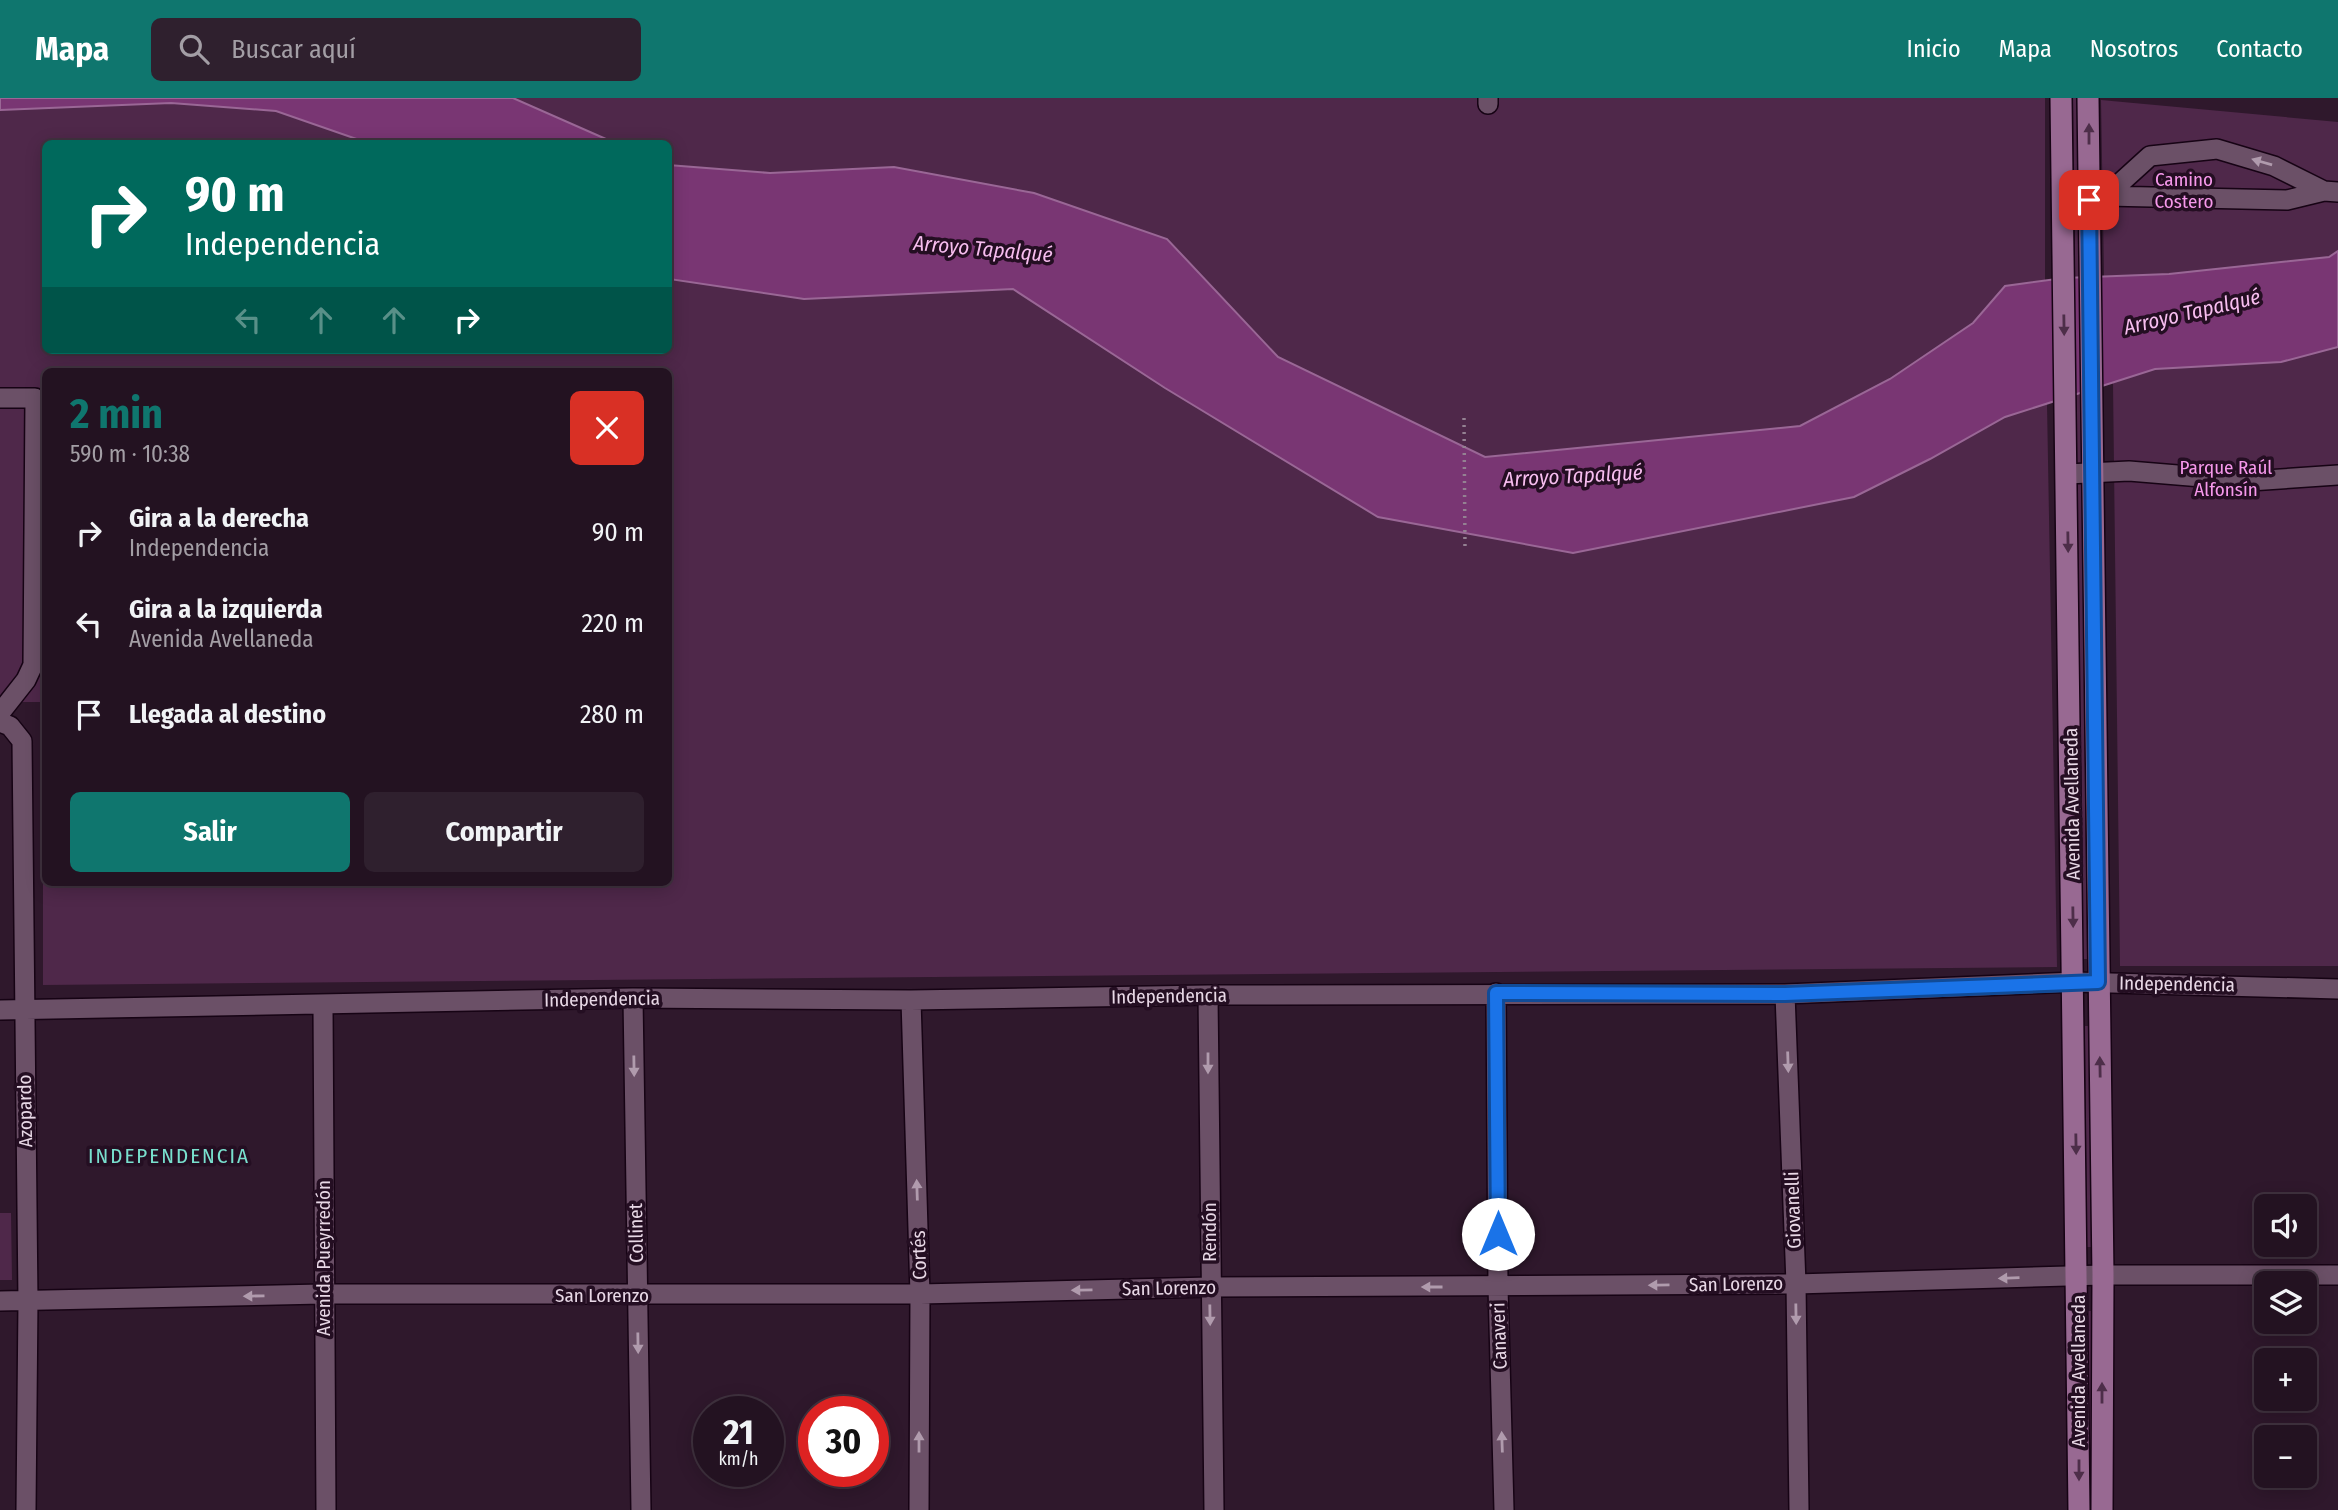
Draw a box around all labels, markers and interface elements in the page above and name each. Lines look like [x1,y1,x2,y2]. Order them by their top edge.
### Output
search box [151,18,641,81]
text: Mapa [35,29,109,69]
icon: search [175,30,213,68]
text: Buscar aquí [231,34,356,65]
text: Inicio [1907,35,1961,63]
text: Mapa [1999,35,2052,63]
text: Nosotros [2090,35,2178,63]
text: Contacto [2216,35,2303,63]
one-way arrow [2083,123,2095,145]
one-way arrow [2251,157,2272,167]
text: 90 m [185,165,285,224]
icon: right [70,168,161,259]
park label: Camino Costero [2155,168,2213,213]
pin [2059,170,2119,230]
icon: arrive [2070,181,2108,219]
text: Independencia [185,225,380,263]
water label: Arroyo Tapalqué [911,230,1054,268]
water label: Arroyo Tapalqué [2120,284,2263,341]
icon: left [229,301,267,339]
icon: ahead [302,301,340,339]
icon: ahead [375,301,413,339]
icon: right [448,301,486,339]
one-way arrow [2058,314,2070,336]
text: 2 min [70,389,163,439]
button: close [570,391,644,465]
text: 590 m · 10:38 [70,440,190,468]
park label: Parque Raúl Alfonsín [2180,456,2272,501]
water label: Arroyo Tapalqué [1502,459,1643,493]
text: Gira a la derecha [129,503,309,534]
icon: right [70,514,108,552]
text: 90 m [592,517,644,548]
one-way arrow [2062,531,2074,553]
text: Independencia [129,534,269,562]
text: Gira a la izquierda [129,594,323,625]
icon: left [70,605,108,643]
text: 220 m [581,608,644,639]
text: Avenida Avellaneda [129,625,314,653]
icon: arrive [70,696,108,734]
text: Llegada al destino [129,699,326,730]
text: 280 m [580,699,644,730]
street label: Avenida Avellaneda [2059,728,2085,880]
button: Salir [70,792,350,872]
button: Compartir [364,792,644,872]
one-way arrow [2067,906,2079,928]
street label: Independencia [2119,971,2235,997]
street label: Independencia [1111,983,1227,1009]
street label: Independencia [544,986,660,1012]
one-way arrow [1782,1051,1793,1073]
one-way arrow [1202,1053,1214,1075]
one-way arrow [628,1055,640,1077]
one-way arrow [2094,1056,2105,1078]
street label: Azopardo [13,1074,37,1148]
one-way arrow [2070,1133,2082,1155]
district label: INDEPENDENCIA [88,1143,250,1169]
street label: Giovanelli [1780,1171,1806,1249]
one-way arrow [911,1179,922,1201]
street label: Avenida Pueyrredón [312,1180,335,1336]
map controls [2254,1194,2317,1488]
button: sound [2254,1194,2317,1257]
position arrow [1461,1197,1535,1271]
street label: Collinet [624,1202,648,1263]
street label: Rendón [1198,1202,1221,1262]
street label: Cortés [907,1230,931,1280]
button: layers [2254,1271,2317,1334]
street label: San Lorenzo [1689,1272,1783,1296]
one-way arrow [1998,1272,2020,1284]
street label: San Lorenzo [1122,1276,1216,1300]
one-way arrow [1648,1279,1670,1291]
one-way arrow [1421,1281,1443,1293]
street label: San Lorenzo [555,1284,649,1307]
one-way arrow [1071,1284,1093,1296]
one-way arrow [243,1290,265,1301]
street label: Avenida Avellaneda [2067,1295,2090,1447]
street label: Canaveri [1486,1302,1512,1370]
one-way arrow [1791,1303,1802,1325]
one-way arrow [1205,1305,1216,1327]
one-way arrow [632,1332,644,1354]
button: + [2254,1348,2317,1411]
one-way arrow [2096,1382,2108,1404]
speed limit sign: 30 [798,1396,889,1487]
text: 21 [723,1411,754,1453]
button: − [2254,1425,2317,1488]
one-way arrow [913,1431,925,1453]
one-way arrow [1497,1431,1508,1453]
text: km/h [718,1448,759,1470]
one-way arrow [2073,1459,2084,1481]

